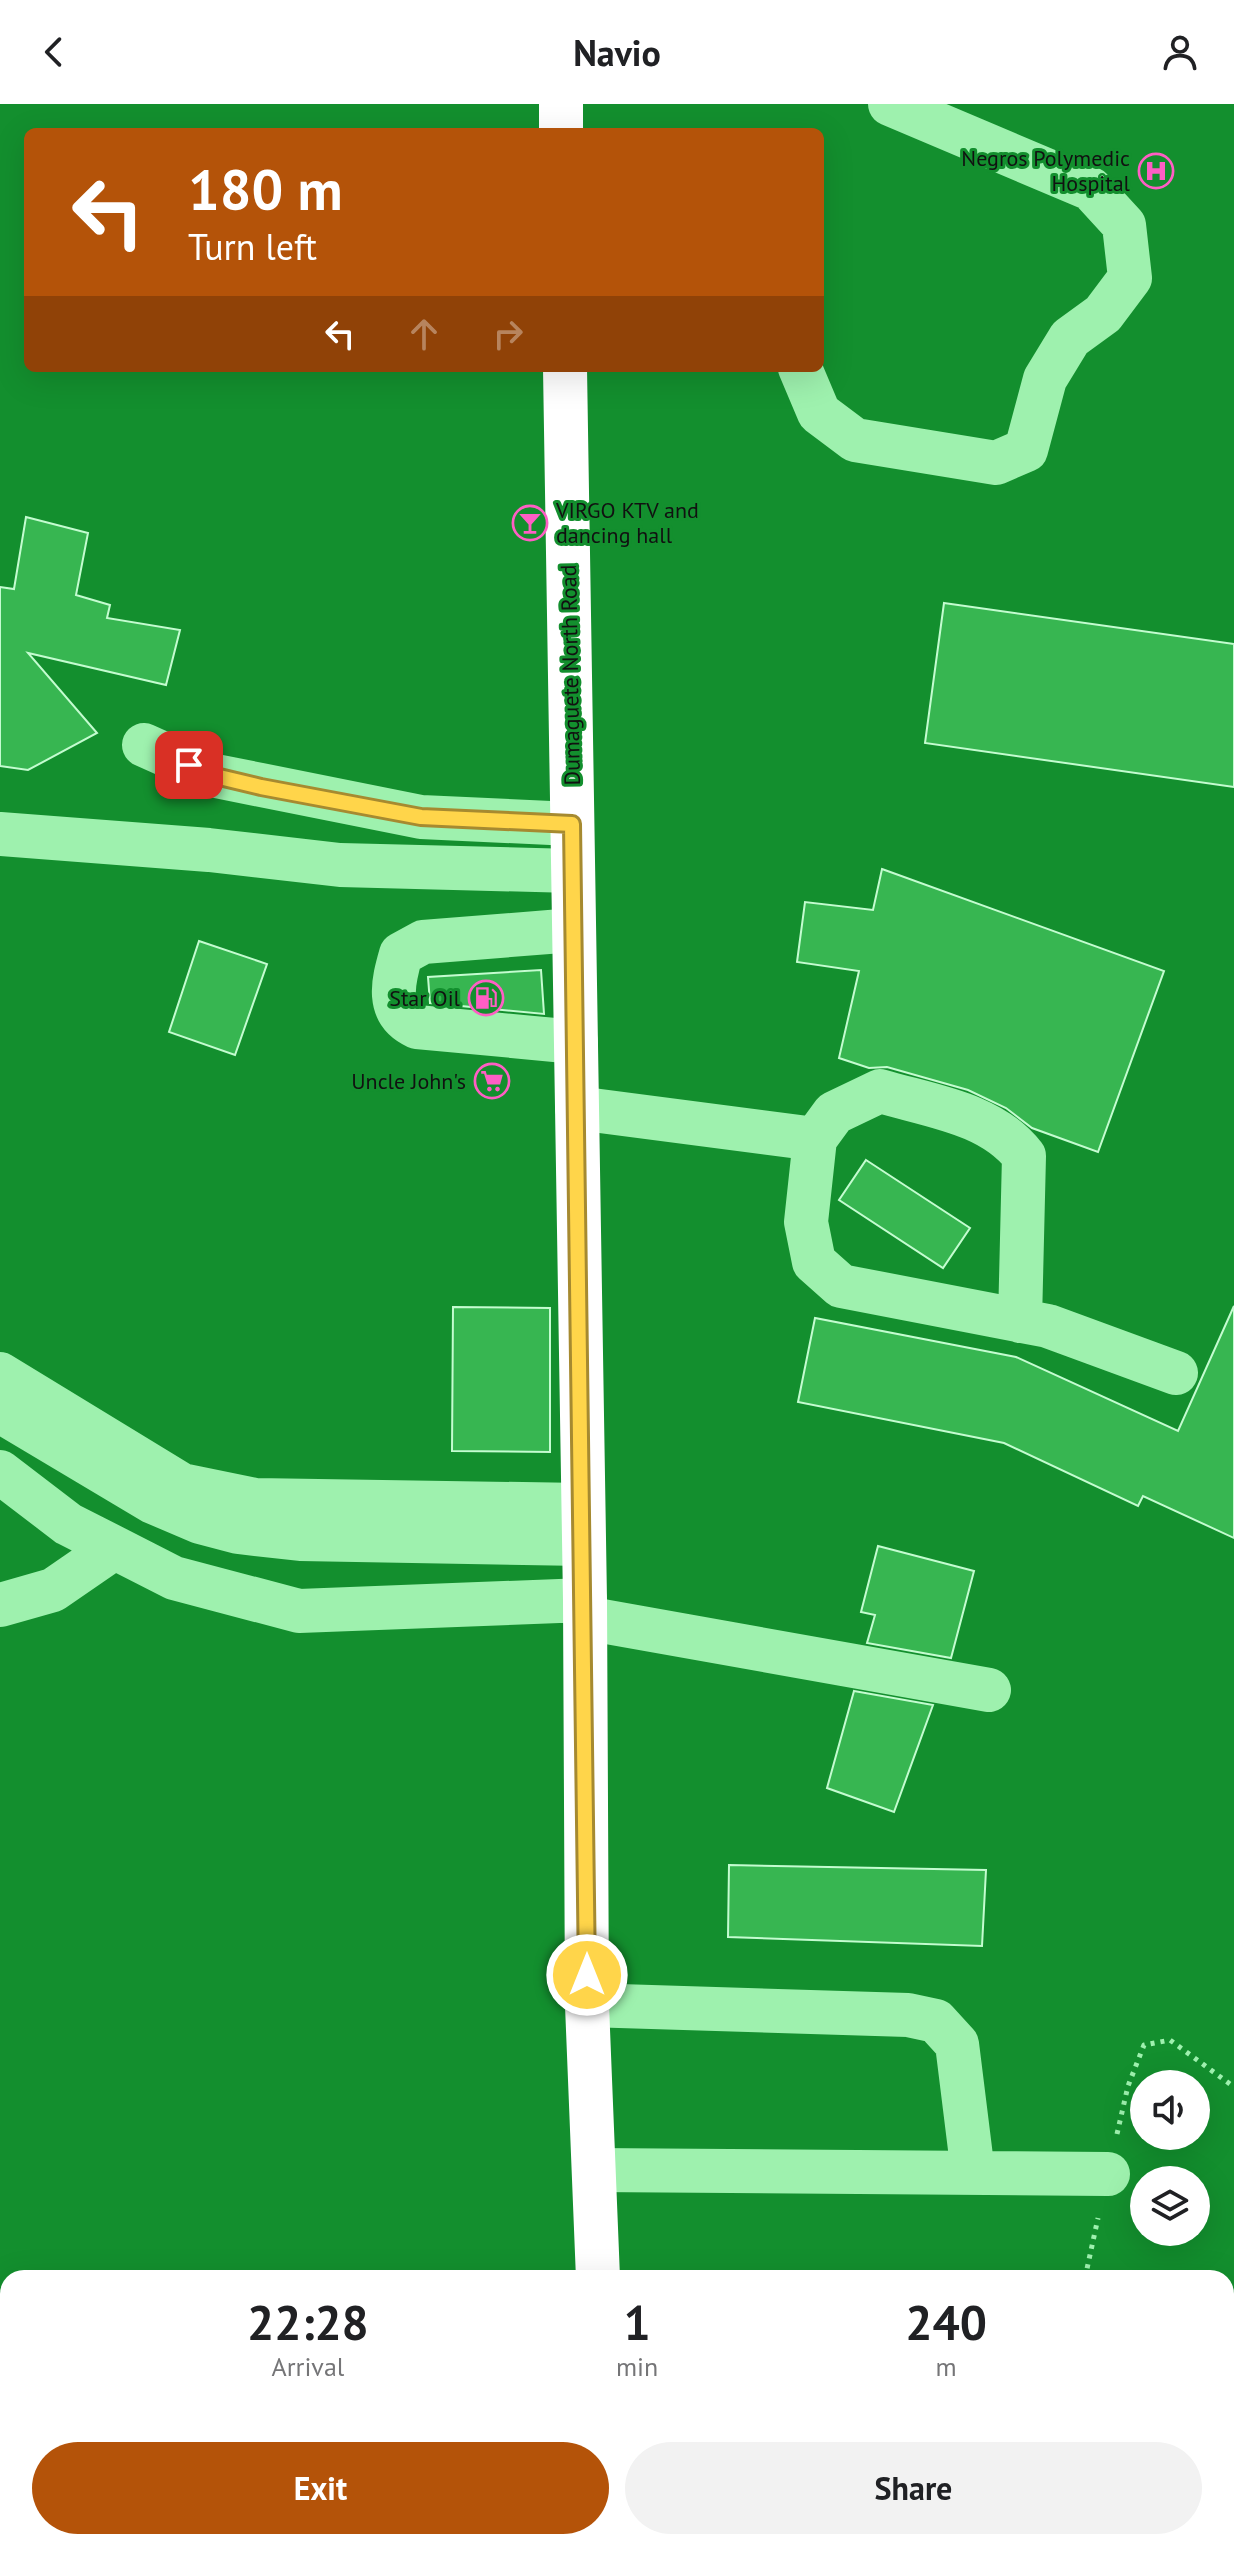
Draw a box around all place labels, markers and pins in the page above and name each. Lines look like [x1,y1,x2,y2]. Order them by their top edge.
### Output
place label: Negros Polymedic Hospital [961,144,1131,197]
hospital icon: Negros Polymedic Hospital [1137,152,1175,190]
place label: VIRGO KTV and dancing hall [555,496,699,549]
bar icon: VIRGO KTV and dancing hall [511,504,549,542]
pin [155,731,223,799]
fuel station icon: Star Oil [467,979,505,1017]
place label: Star Oil [389,984,461,1012]
supermarket icon: Uncle John's [473,1062,511,1100]
place label: Uncle John's [351,1067,466,1095]

